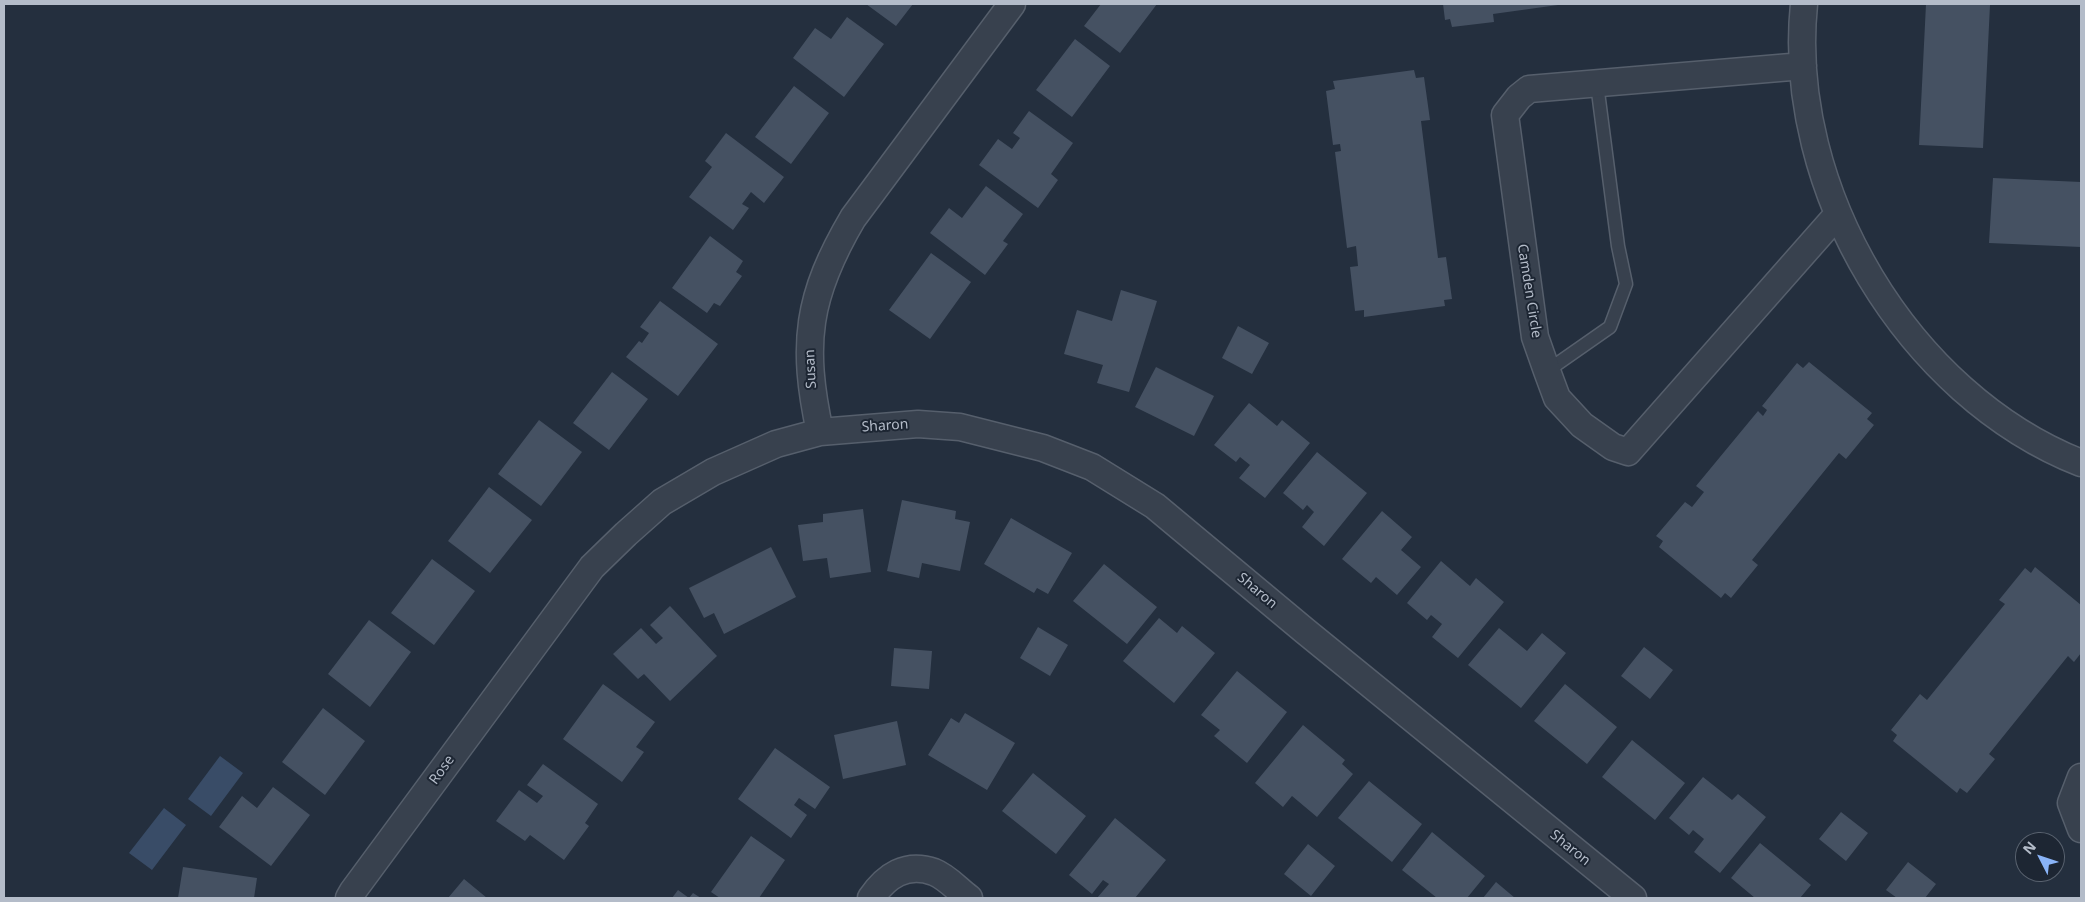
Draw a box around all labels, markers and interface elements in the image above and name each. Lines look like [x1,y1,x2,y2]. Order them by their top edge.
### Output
street label: Camden Circle [1513,243,1545,339]
street label: Susan [802,349,820,389]
street label: Sharon [861,416,909,436]
street label: Sharon [1234,570,1280,612]
street label: Rose [426,752,458,788]
street label: Sharon [1547,827,1593,869]
north arrow [2015,832,2065,882]
text: N [2018,837,2040,858]

